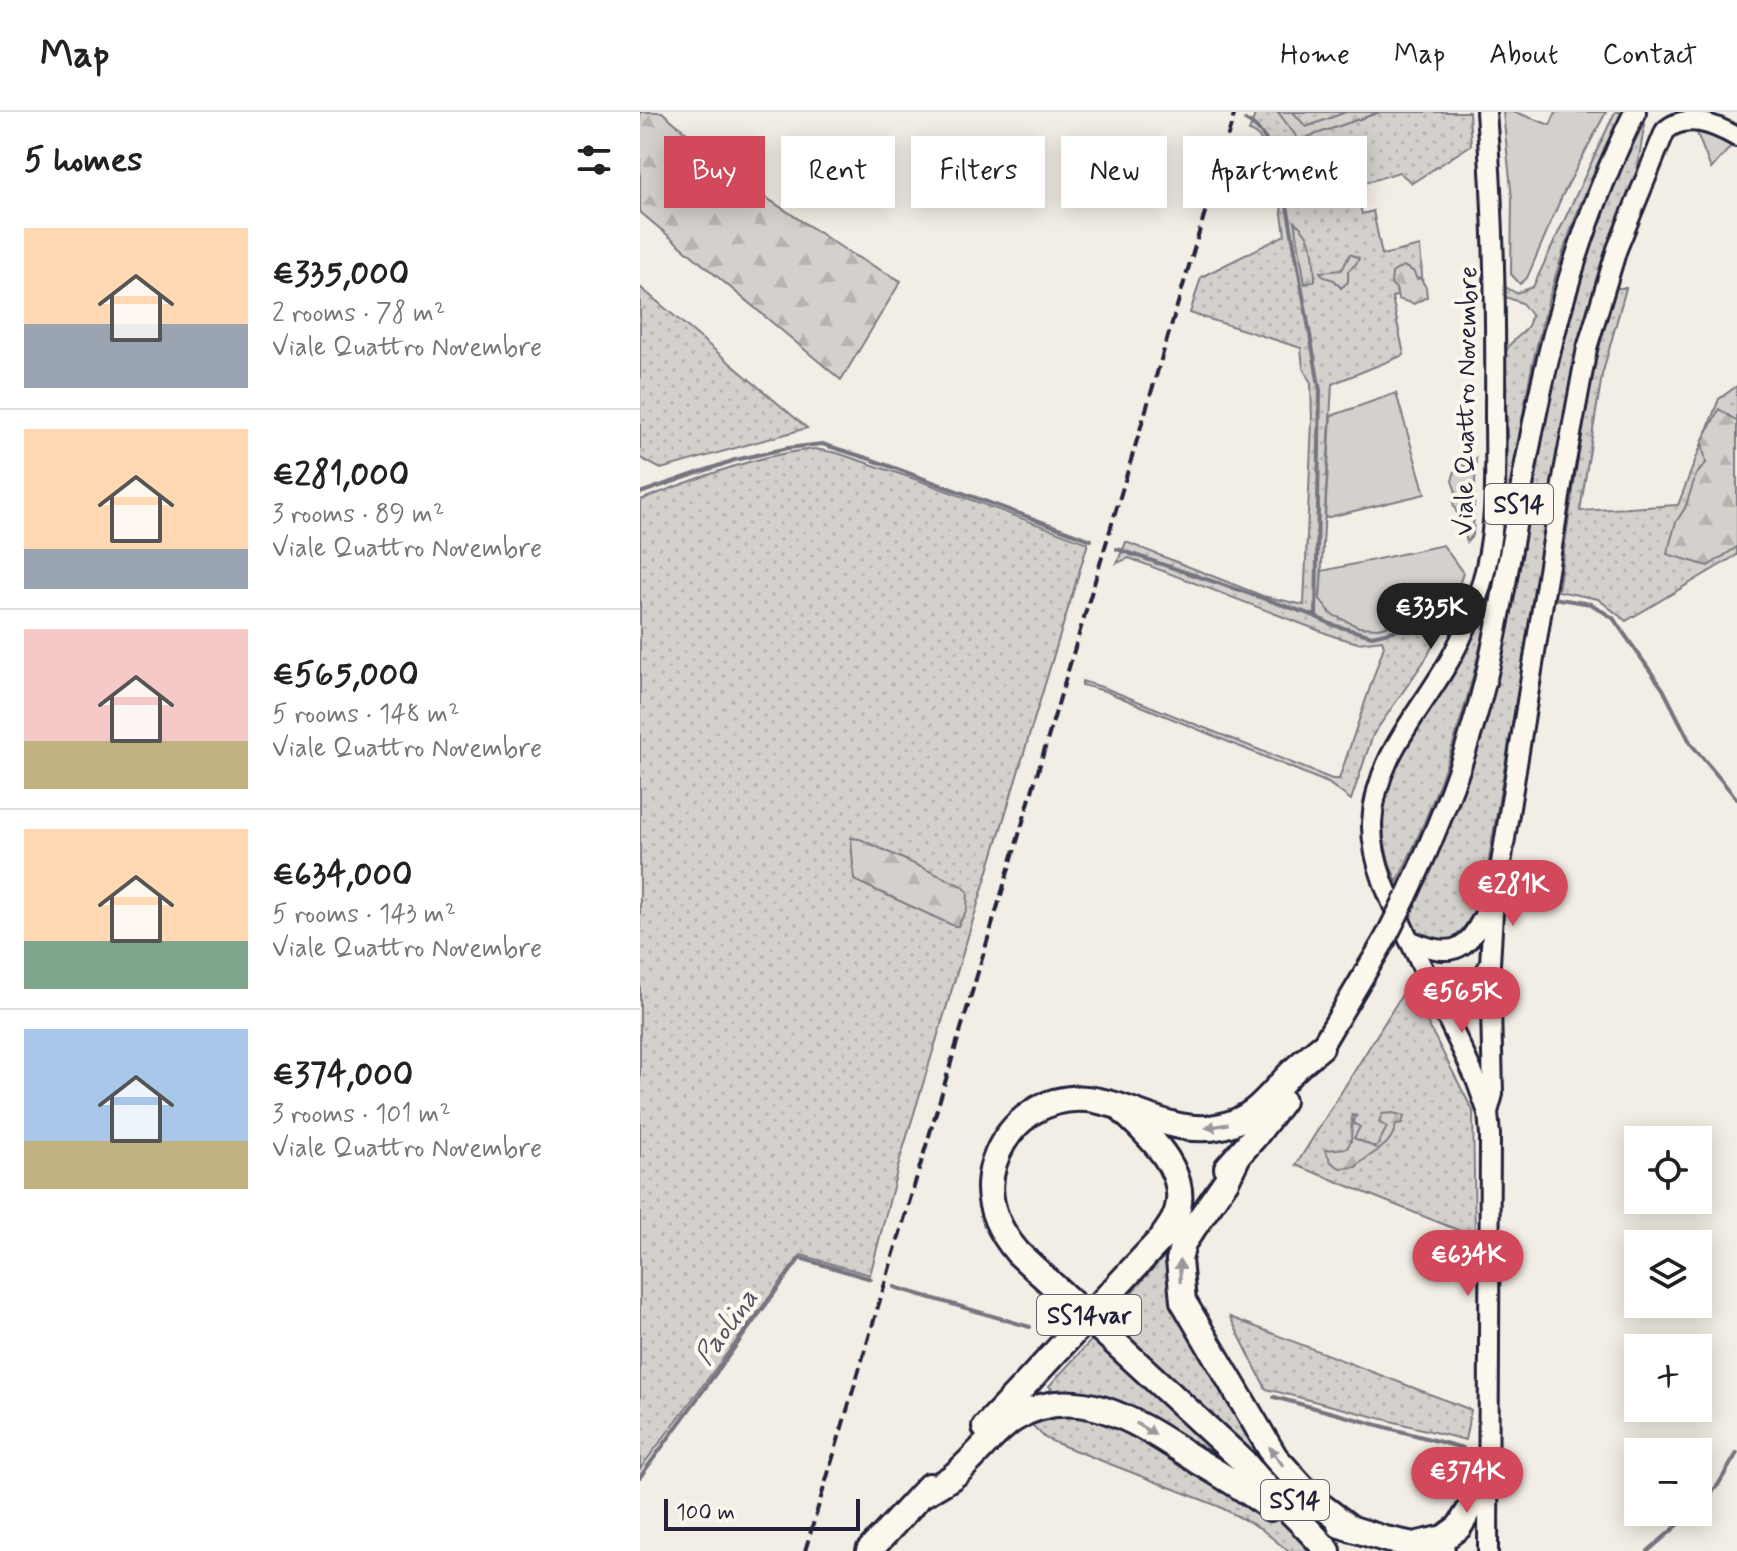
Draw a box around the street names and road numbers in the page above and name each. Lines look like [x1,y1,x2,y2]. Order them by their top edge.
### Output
street label: Viale Quattro Novembre [1448,266,1486,536]
road number: SS14 [1485,484,1553,524]
road number: SS14var [1037,1295,1141,1335]
road number: SS14 [1261,1480,1329,1520]

